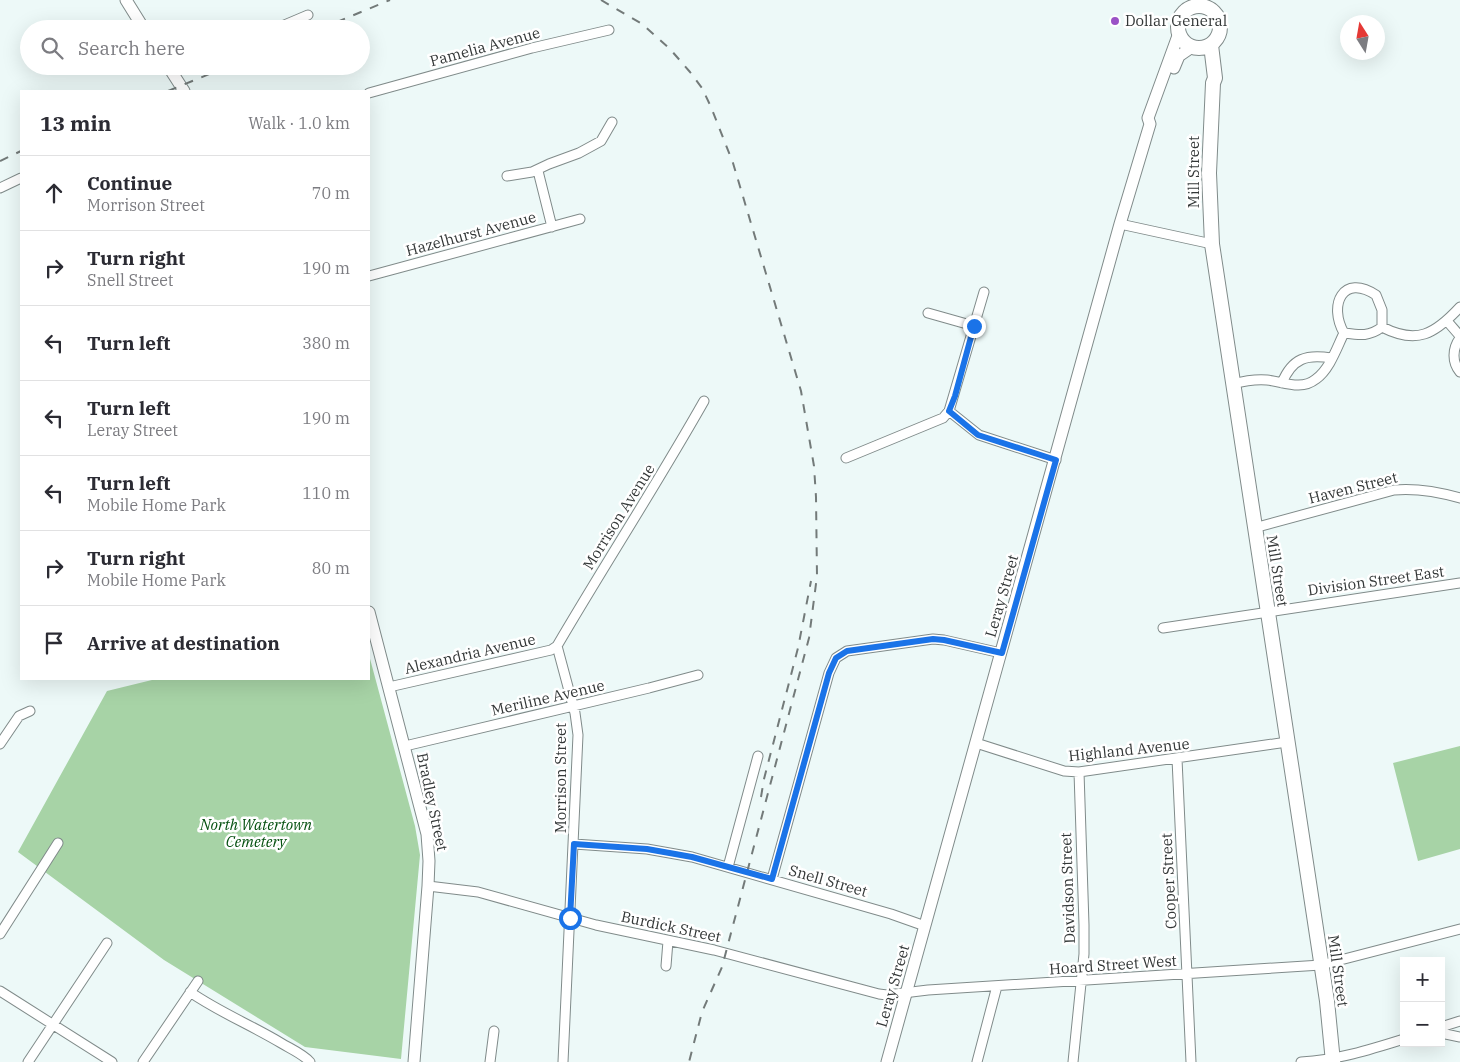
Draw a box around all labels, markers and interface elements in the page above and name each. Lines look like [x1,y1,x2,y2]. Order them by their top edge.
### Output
place label: Dollar General [1125,11,1227,30]
marker: Dollar General [1109,15,1121,27]
north arrow [1340,15,1385,60]
search box [20,20,370,75]
street label: Pamelia Avenue [428,23,542,70]
icon: search [38,34,66,62]
text: Search here [78,36,185,60]
text: 13 min [40,109,111,137]
text: Walk · 1.0 km [248,113,350,133]
street label: Mill Street [1184,136,1203,208]
text: Continue [87,171,172,195]
icon: ahead [40,179,68,207]
text: 70 m [312,183,350,203]
text: Morrison Street [87,195,205,215]
street label: Hazelhurst Avenue [404,207,538,260]
text: Turn right [87,246,185,270]
icon: right [40,254,68,282]
text: 190 m [302,258,350,278]
text: Snell Street [87,270,173,290]
route end [963,315,986,338]
icon: left [40,329,68,357]
text: Turn left [87,331,170,355]
text: 380 m [302,333,350,353]
text: Turn left [87,396,170,420]
icon: left [40,404,68,432]
text: 190 m [302,408,350,428]
text: Leray Street [87,420,178,440]
street label: Morrison Avenue [578,460,659,573]
street label: Haven Street [1306,467,1399,508]
text: Turn left [87,471,170,495]
icon: left [40,479,68,507]
text: 110 m [302,483,350,503]
text: Mobile Home Park [87,495,226,515]
street label: Mill Street [1262,534,1293,608]
text: Turn right [87,546,185,570]
street label: Leray Street [981,552,1022,639]
icon: right [40,554,68,582]
text: 80 m [312,558,350,578]
street label: Division Street East [1306,562,1445,599]
text: Mobile Home Park [87,570,226,590]
icon: arrive [40,629,68,657]
street label: Alexandria Avenue [403,629,537,678]
text: Arrive at destination [87,631,280,655]
street label: Meriline Avenue [489,675,606,720]
street label: Morrison Street [551,723,570,833]
street label: Highland Avenue [1067,734,1190,765]
street label: Bradley Street [413,751,452,853]
park label: North Watertown Cemetery [199,815,312,851]
street label: Davidson Street [1056,832,1079,944]
street label: Cooper Street [1156,832,1181,930]
street label: Snell Street [787,860,870,901]
route start [559,907,582,930]
street label: Burdick Street [619,907,723,946]
street label: Mill Street [1324,934,1353,1008]
street label: Leray Street [872,942,913,1029]
street label: Hoard Street West [1049,951,1177,978]
map controls [1400,957,1445,1047]
button: + [1400,957,1445,1002]
button: − [1400,1002,1445,1047]

